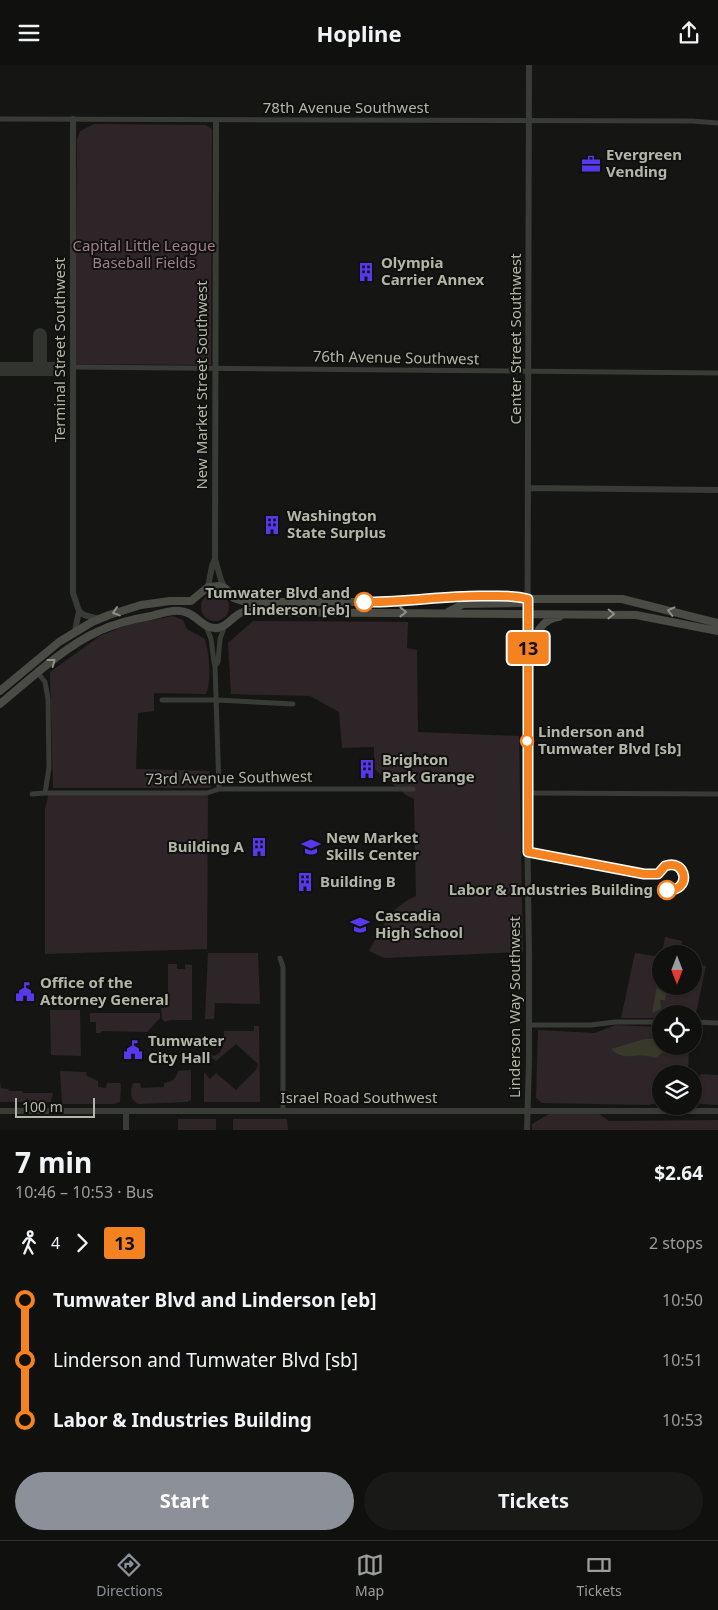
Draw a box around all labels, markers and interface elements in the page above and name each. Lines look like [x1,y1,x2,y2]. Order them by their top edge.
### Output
text: Hopline [316,18,402,48]
icon: menu [15,19,43,47]
icon: share [675,19,703,47]
street label: 78th Avenue Southwest [263,97,430,117]
place label: Evergreen Vending [606,144,682,181]
office icon: Evergreen Vending [580,153,602,175]
park label: Capital Little League Baseball Fields [72,235,216,272]
place label: Olympia Carrier Annex [381,252,485,289]
street label: Center Street Southwest [505,253,525,425]
street label: Terminal Street Southwest [49,257,69,443]
building icon: Olympia Carrier Annex [355,261,377,283]
street label: New Market Street Southwest [191,280,211,490]
street label: 76th Avenue Southwest [313,346,480,368]
place label: Washington State Surplus [287,505,386,542]
building icon: Washington State Surplus [261,514,283,536]
place label: Tumwater Blvd and Linderson [eb] [205,582,350,619]
marker: Tumwater Blvd and Linderson [eb] [354,592,374,612]
one-way arrow [666,606,675,617]
one-way arrow [113,607,121,617]
one-way arrow [400,607,408,617]
one-way arrow [607,609,615,620]
line badge: 13 [506,632,550,664]
text: 13 [518,636,538,660]
one-way arrow [46,660,55,668]
place label: Linderson and Tumwater Blvd [sb] [538,721,682,758]
marker: Linderson and Tumwater Blvd [sb] [520,734,534,748]
place label: Brighton Park Grange [382,749,475,786]
building icon: Brighton Park Grange [356,758,378,780]
street label: 73rd Avenue Southwest [145,766,313,788]
place label: New Market Skills Center [326,827,419,864]
place label: Building A [168,836,245,856]
building icon: Building A [248,836,270,858]
school or university icon: New Market Skills Center [300,836,322,858]
building icon: Building B [294,871,316,893]
place label: Building B [320,871,396,891]
place label: Labor & Industries Building [449,879,653,899]
marker: Labor & Industries Building [657,880,677,900]
place label: Cascadia High School [375,905,463,942]
school or university icon: Cascadia High School [349,914,371,936]
street label: Linderson Way Southwest [504,915,524,1098]
north arrow [652,945,702,995]
map controls [652,945,702,1115]
place label: Office of the Attorney General [40,972,169,1009]
public building icon: Office of the Attorney General [14,981,36,1003]
button: locate [652,1005,702,1055]
place label: Tumwater City Hall [148,1030,225,1067]
public building icon: Tumwater City Hall [122,1039,144,1061]
button: layers [652,1065,702,1115]
street label: Israel Road Southwest [281,1087,438,1107]
scale bar [15,1095,95,1118]
text: 100 m [22,1097,63,1116]
text: 7 min [15,1143,92,1181]
text: $2.64 [654,1160,703,1186]
text: 10:46 – 10:53 · Bus [15,1181,154,1203]
icon: walk [15,1229,43,1257]
icon: forward [68,1229,96,1257]
text: 13 [114,1231,135,1255]
text: 4 [51,1232,60,1254]
text: 2 stops [649,1232,703,1254]
text: Tumwater Blvd and Linderson [eb] [53,1287,376,1313]
text: 10:50 [662,1289,703,1311]
text: Linderson and Tumwater Blvd [sb] [53,1347,358,1373]
text: 10:51 [662,1349,703,1371]
text: Labor & Industries Building [53,1407,312,1433]
text: 10:53 [662,1409,703,1431]
button: Start [15,1472,354,1530]
button: Tickets [364,1472,703,1530]
tab: Directions [96,1551,163,1600]
tab: Map [355,1551,384,1600]
tab: Tickets [577,1551,622,1600]

